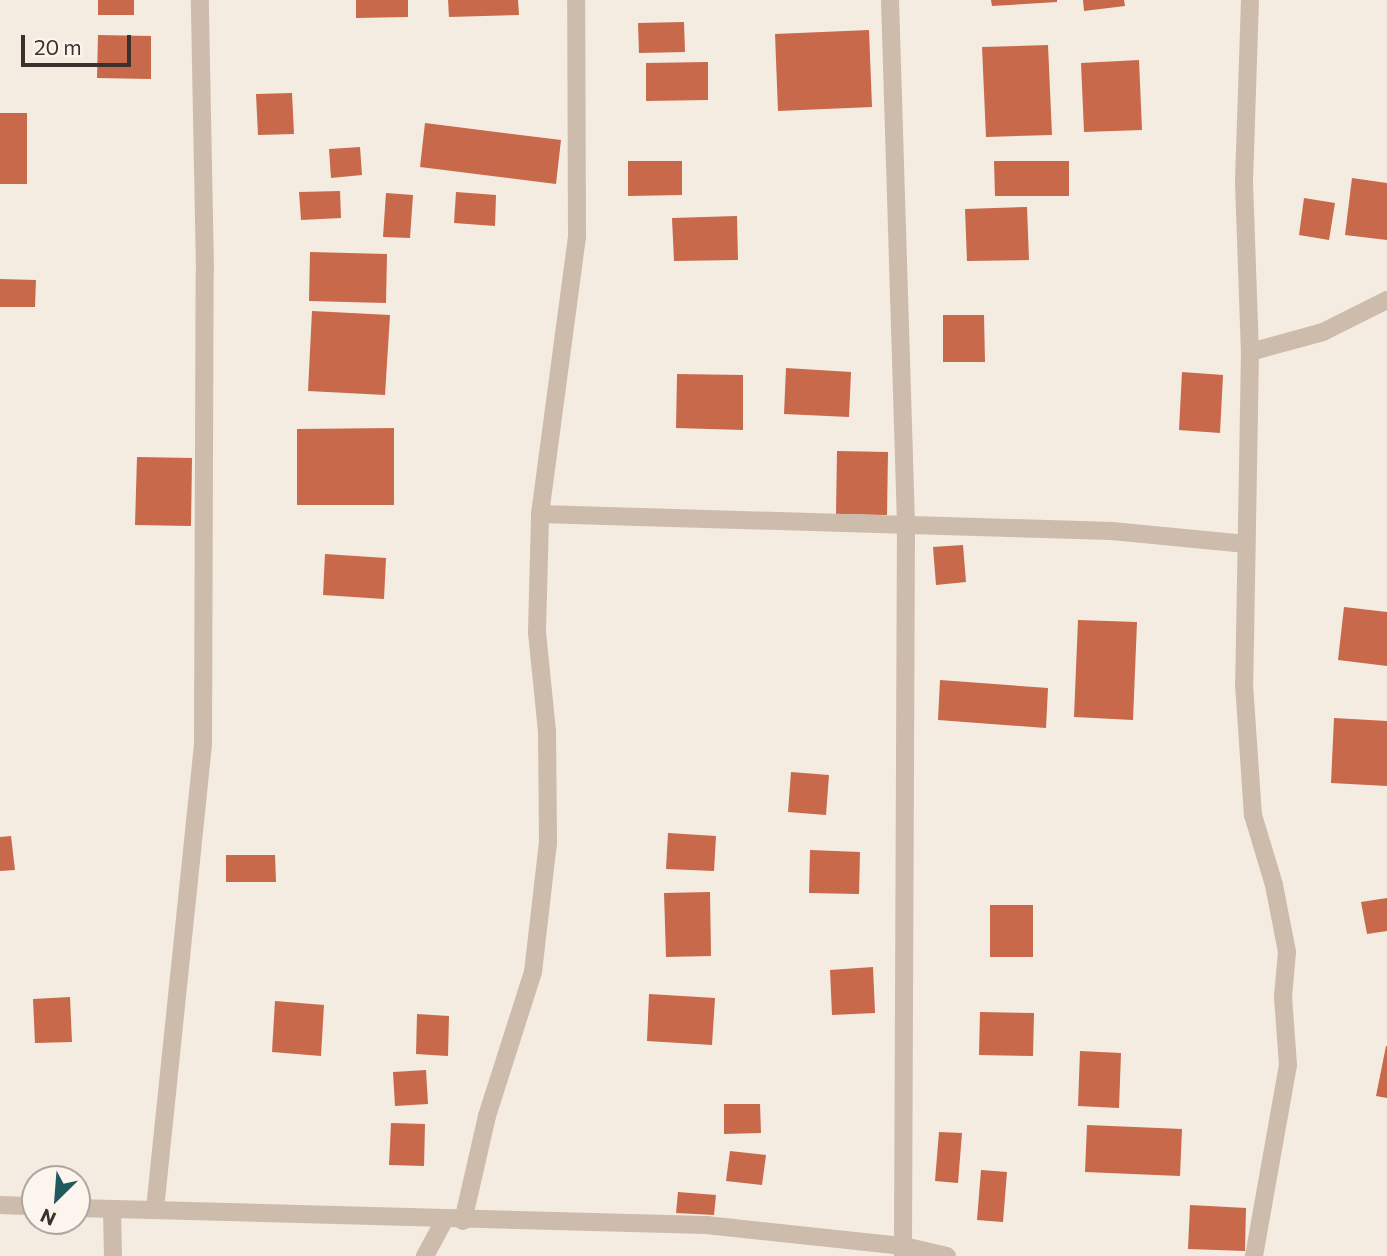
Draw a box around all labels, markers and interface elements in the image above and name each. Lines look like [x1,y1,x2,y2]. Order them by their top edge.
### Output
scale bar [24,21,135,65]
text: 20 m [34,34,82,59]
north arrow [21,1165,91,1235]
text: N [36,1204,59,1231]

